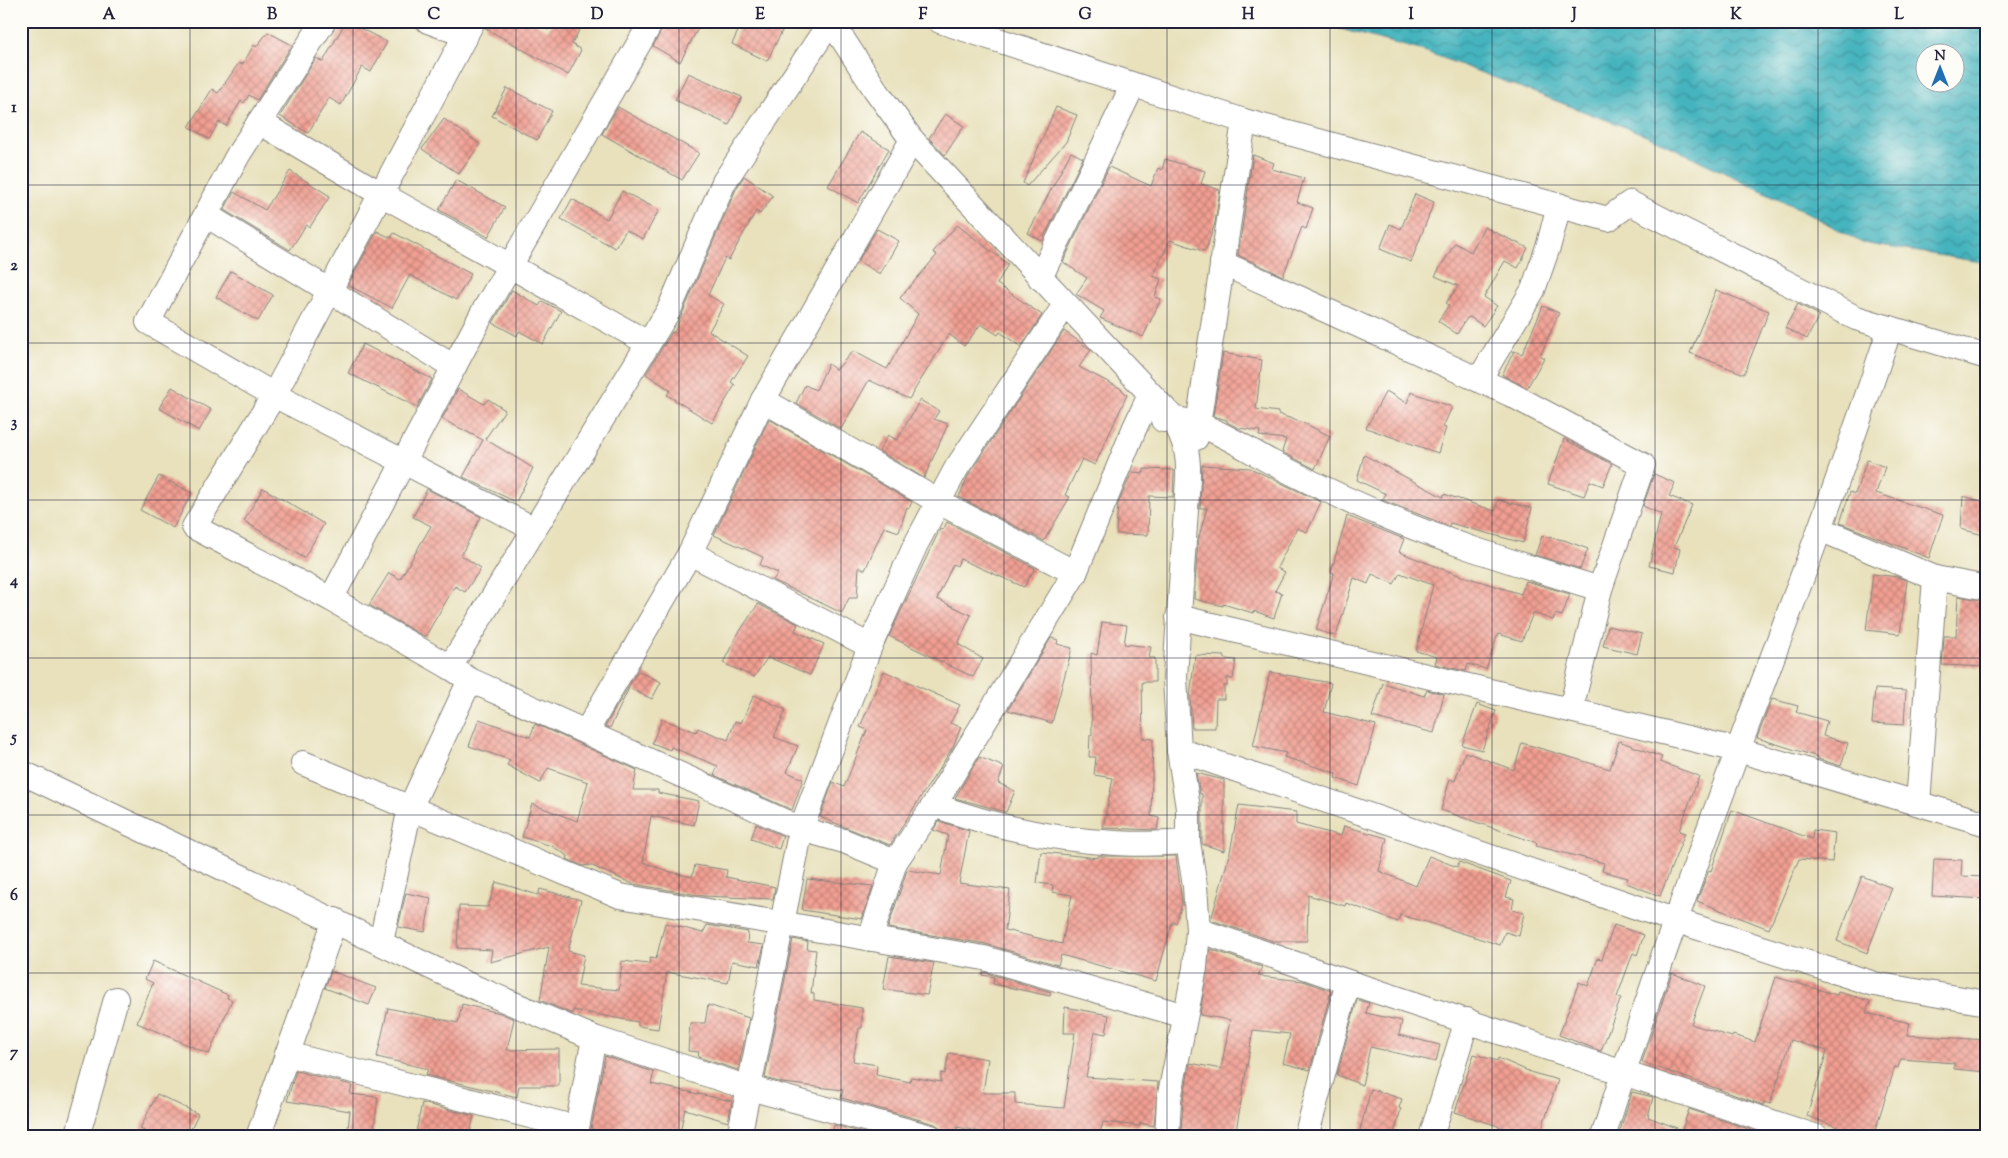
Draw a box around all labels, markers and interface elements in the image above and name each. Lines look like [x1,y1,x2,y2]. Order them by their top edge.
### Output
text: A [103,4,116,27]
text: B [267,4,277,27]
text: C [428,4,441,27]
text: D [591,4,604,27]
text: E [755,4,765,27]
text: F [919,4,928,27]
text: G [1078,4,1092,27]
text: H [1242,4,1255,27]
text: I [1408,4,1414,27]
text: J [1570,4,1577,27]
text: K [1730,4,1742,27]
text: L [1894,4,1904,27]
north arrow [1916,42,1966,92]
text: N [1934,47,1946,67]
text: 1 [11,97,17,120]
text: 2 [10,255,18,278]
text: 3 [11,412,18,435]
text: 4 [9,570,18,593]
text: 5 [9,727,17,750]
text: 6 [10,885,18,908]
text: 7 [10,1042,19,1065]

